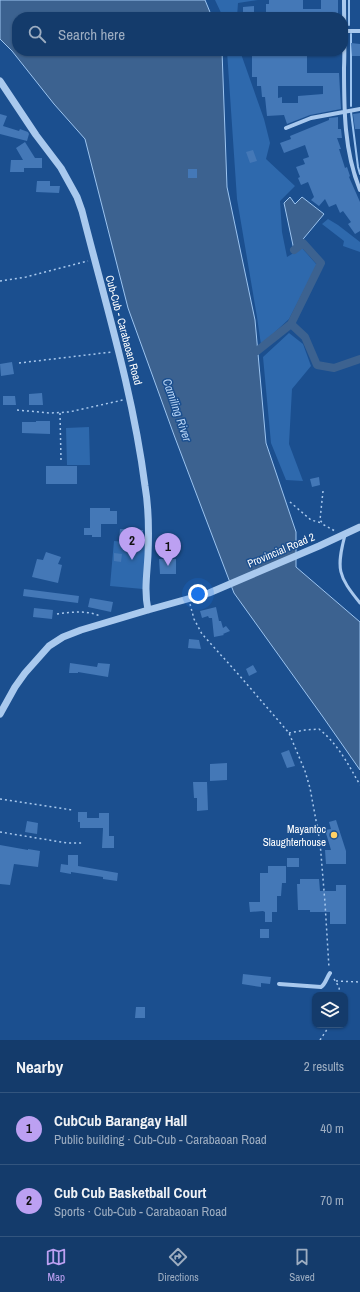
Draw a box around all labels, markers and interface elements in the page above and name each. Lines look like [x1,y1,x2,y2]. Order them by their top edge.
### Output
search box [12,12,348,56]
icon: search [26,23,48,45]
text: Search here [58,24,125,45]
street label: Cub-Cub - Carabaoan Road [103,274,145,386]
water label: Camiling River [159,376,195,444]
pin: 2 [119,527,145,560]
street label: Provincial Road 2 [245,530,317,570]
pin: 1 [155,533,181,566]
your location [188,584,208,604]
place label: Mayantoc Slaughterhouse [263,822,326,849]
marker: Mayantoc Slaughterhouse [329,830,339,840]
map controls [312,992,348,1028]
button: layers [312,992,348,1028]
text: Nearby [16,1055,63,1078]
text: 2 results [304,1058,344,1075]
text: CubCub Barangay Hall [54,1110,187,1131]
text: 1 [26,1120,32,1137]
text: 40 m [320,1120,344,1137]
text: Public building · Cub-Cub - Carabaoan Road [54,1131,267,1148]
text: Cub Cub Basketball Court [54,1182,206,1203]
text: 2 [26,1192,32,1209]
text: 70 m [320,1192,344,1209]
text: Sports · Cub-Cub - Carabaoan Road [54,1203,227,1220]
tab: Map [45,1246,67,1284]
tab: Directions [158,1246,199,1284]
tab: Saved [289,1246,315,1284]

